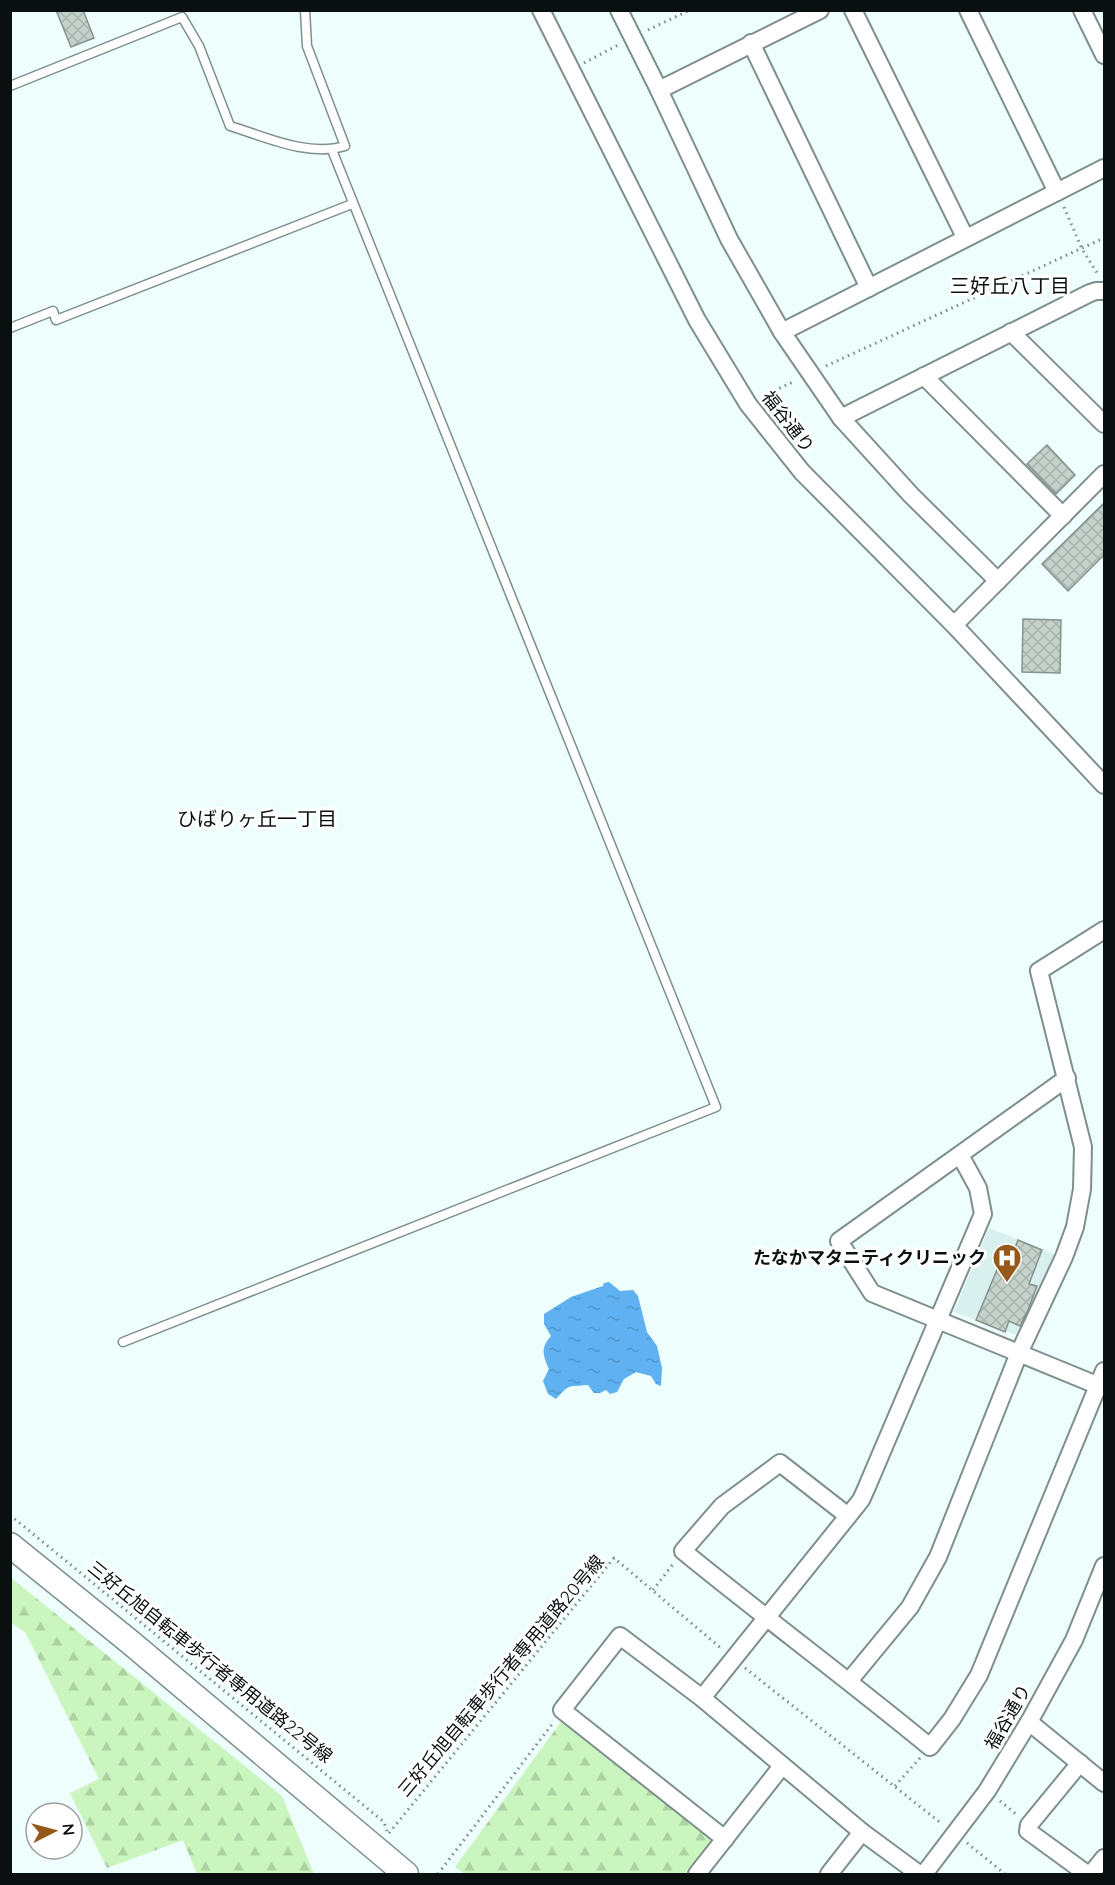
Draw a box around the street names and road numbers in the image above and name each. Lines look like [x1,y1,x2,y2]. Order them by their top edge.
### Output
street label: 福谷通り [757,386,820,457]
street label: 三好丘旭自転車歩行者専用道路20号線 [393,1550,609,1801]
street label: 三好丘旭自転車歩行者専用道路22号線 [83,1556,337,1767]
street label: 福谷通り [980,1680,1036,1754]

